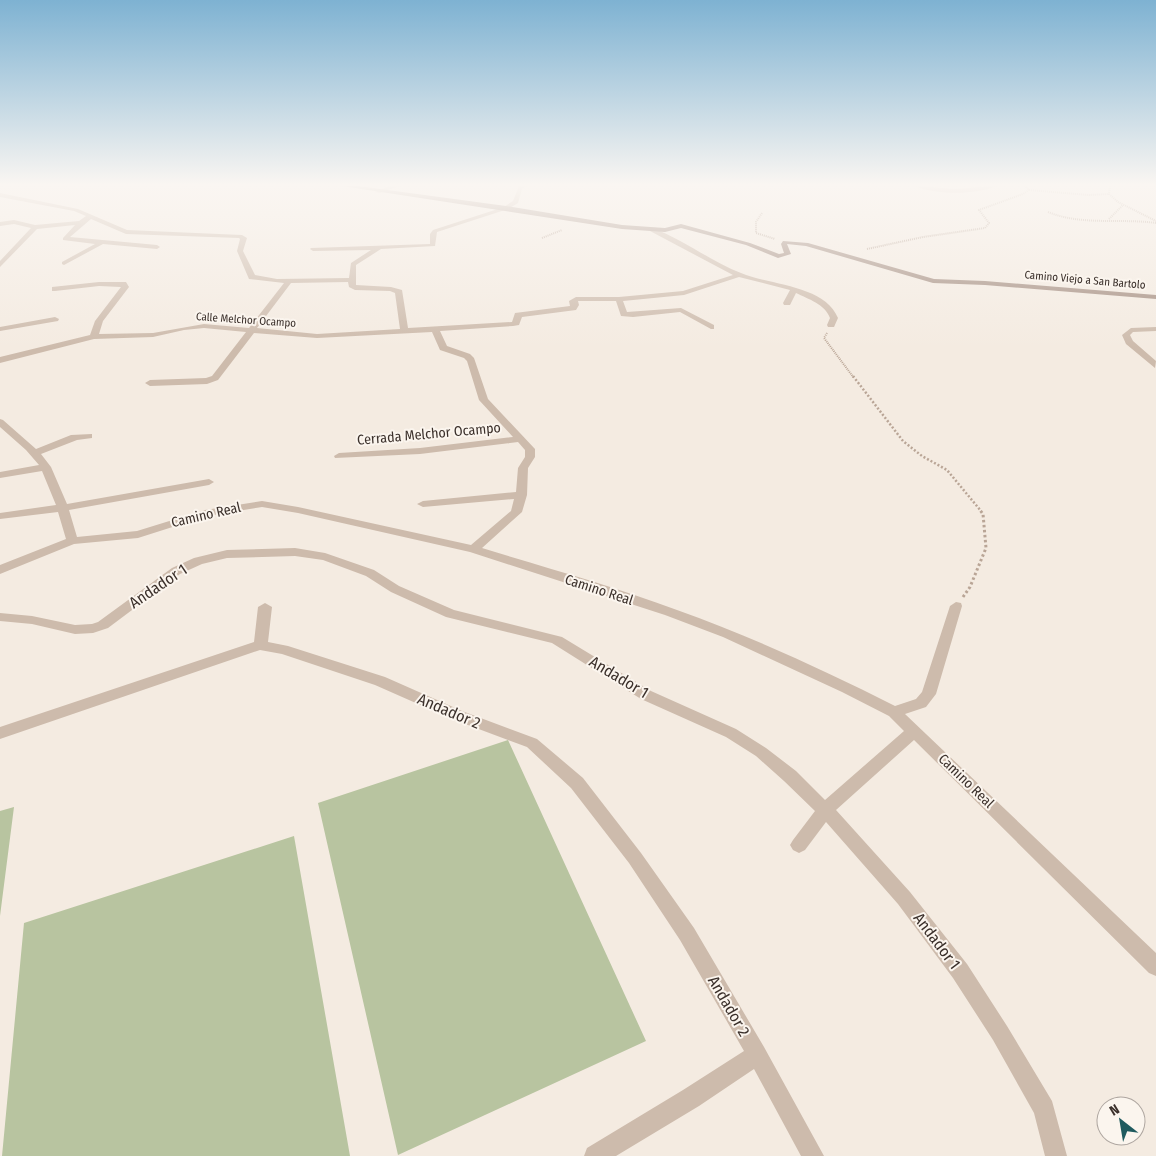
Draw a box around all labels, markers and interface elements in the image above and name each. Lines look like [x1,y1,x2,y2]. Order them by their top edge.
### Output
street label: Camino Viejo a San Bartolo [1024,268,1146,292]
street label: Calle Melchor Ocampo [195,310,297,330]
street label: Cerrada Melchor Ocampo [356,419,502,449]
street label: Camino Real [170,499,243,531]
street label: Andador 1 [125,560,191,612]
street label: Camino Real [563,571,636,609]
street label: Andador 1 [586,652,652,702]
street label: Andador 2 [415,689,483,733]
street label: Camino Real [935,750,998,812]
street label: Andador 1 [910,909,964,973]
street label: Andador 2 [704,972,754,1040]
north arrow [1096,1096,1146,1146]
text: N [1107,1101,1123,1120]

